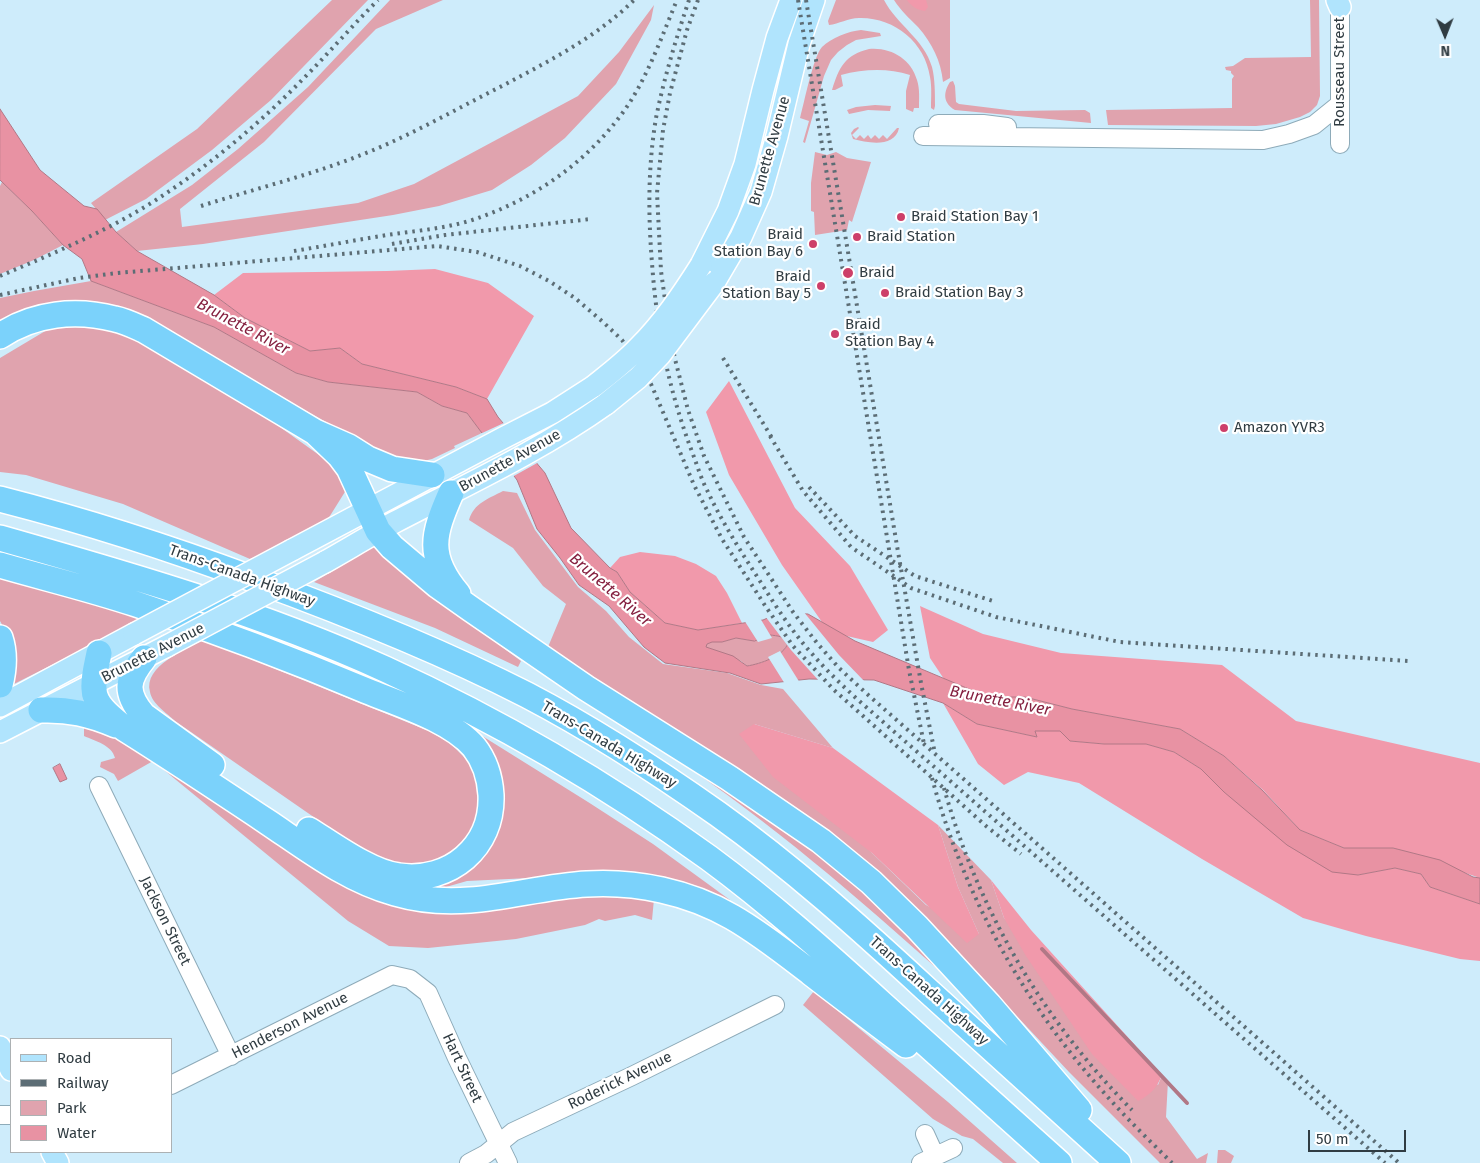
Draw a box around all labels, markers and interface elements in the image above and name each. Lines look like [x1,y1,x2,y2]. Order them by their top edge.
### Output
north arrow [1420,10,1470,60]
street label: Rousseau Street [1331,17,1349,127]
text: N [1440,42,1450,59]
street label: Brunette Avenue [746,94,794,208]
place label: Braid Station Bay 1 [911,208,1038,226]
marker: Braid Station Bay 1 [895,211,907,223]
place label: Braid Station Bay 6 [714,226,803,261]
place label: Braid Station [867,228,956,246]
marker: Braid Station [851,231,863,243]
marker: Braid Station Bay 6 [807,238,819,250]
place label: Braid [859,264,895,282]
marker: Braid [841,266,855,280]
place label: Braid Station Bay 5 [722,268,811,303]
marker: Braid Station Bay 5 [815,280,827,292]
place label: Braid Station Bay 3 [895,284,1023,302]
marker: Braid Station Bay 3 [879,287,891,299]
water label: Brunette River [193,295,293,359]
place label: Braid Station Bay 4 [845,316,934,351]
marker: Braid Station Bay 4 [829,328,841,340]
place label: Amazon YVR3 [1234,419,1325,437]
marker: Amazon YVR3 [1218,422,1230,434]
street label: Brunette Avenue [456,426,564,496]
street label: Trans-Canada Highway [167,541,317,611]
water label: Brunette River [565,549,655,631]
street label: Brunette Avenue [99,619,207,687]
water label: Brunette River [948,682,1052,720]
street label: Trans-Canada Highway [538,698,680,792]
street label: Jackson Street [136,874,194,968]
street label: Trans-Canada Highway [866,933,992,1049]
street label: Henderson Avenue [229,989,351,1063]
street label: Hart Street [438,1031,486,1105]
legend [10,1038,172,1153]
street label: Roderick Avenue [565,1048,675,1114]
text: Road [57,1049,92,1067]
text: Railway [57,1074,109,1092]
text: Park [57,1099,87,1117]
scale bar [1310,1120,1408,1152]
text: Water [57,1124,96,1142]
text: 50 m [1316,1130,1349,1148]

